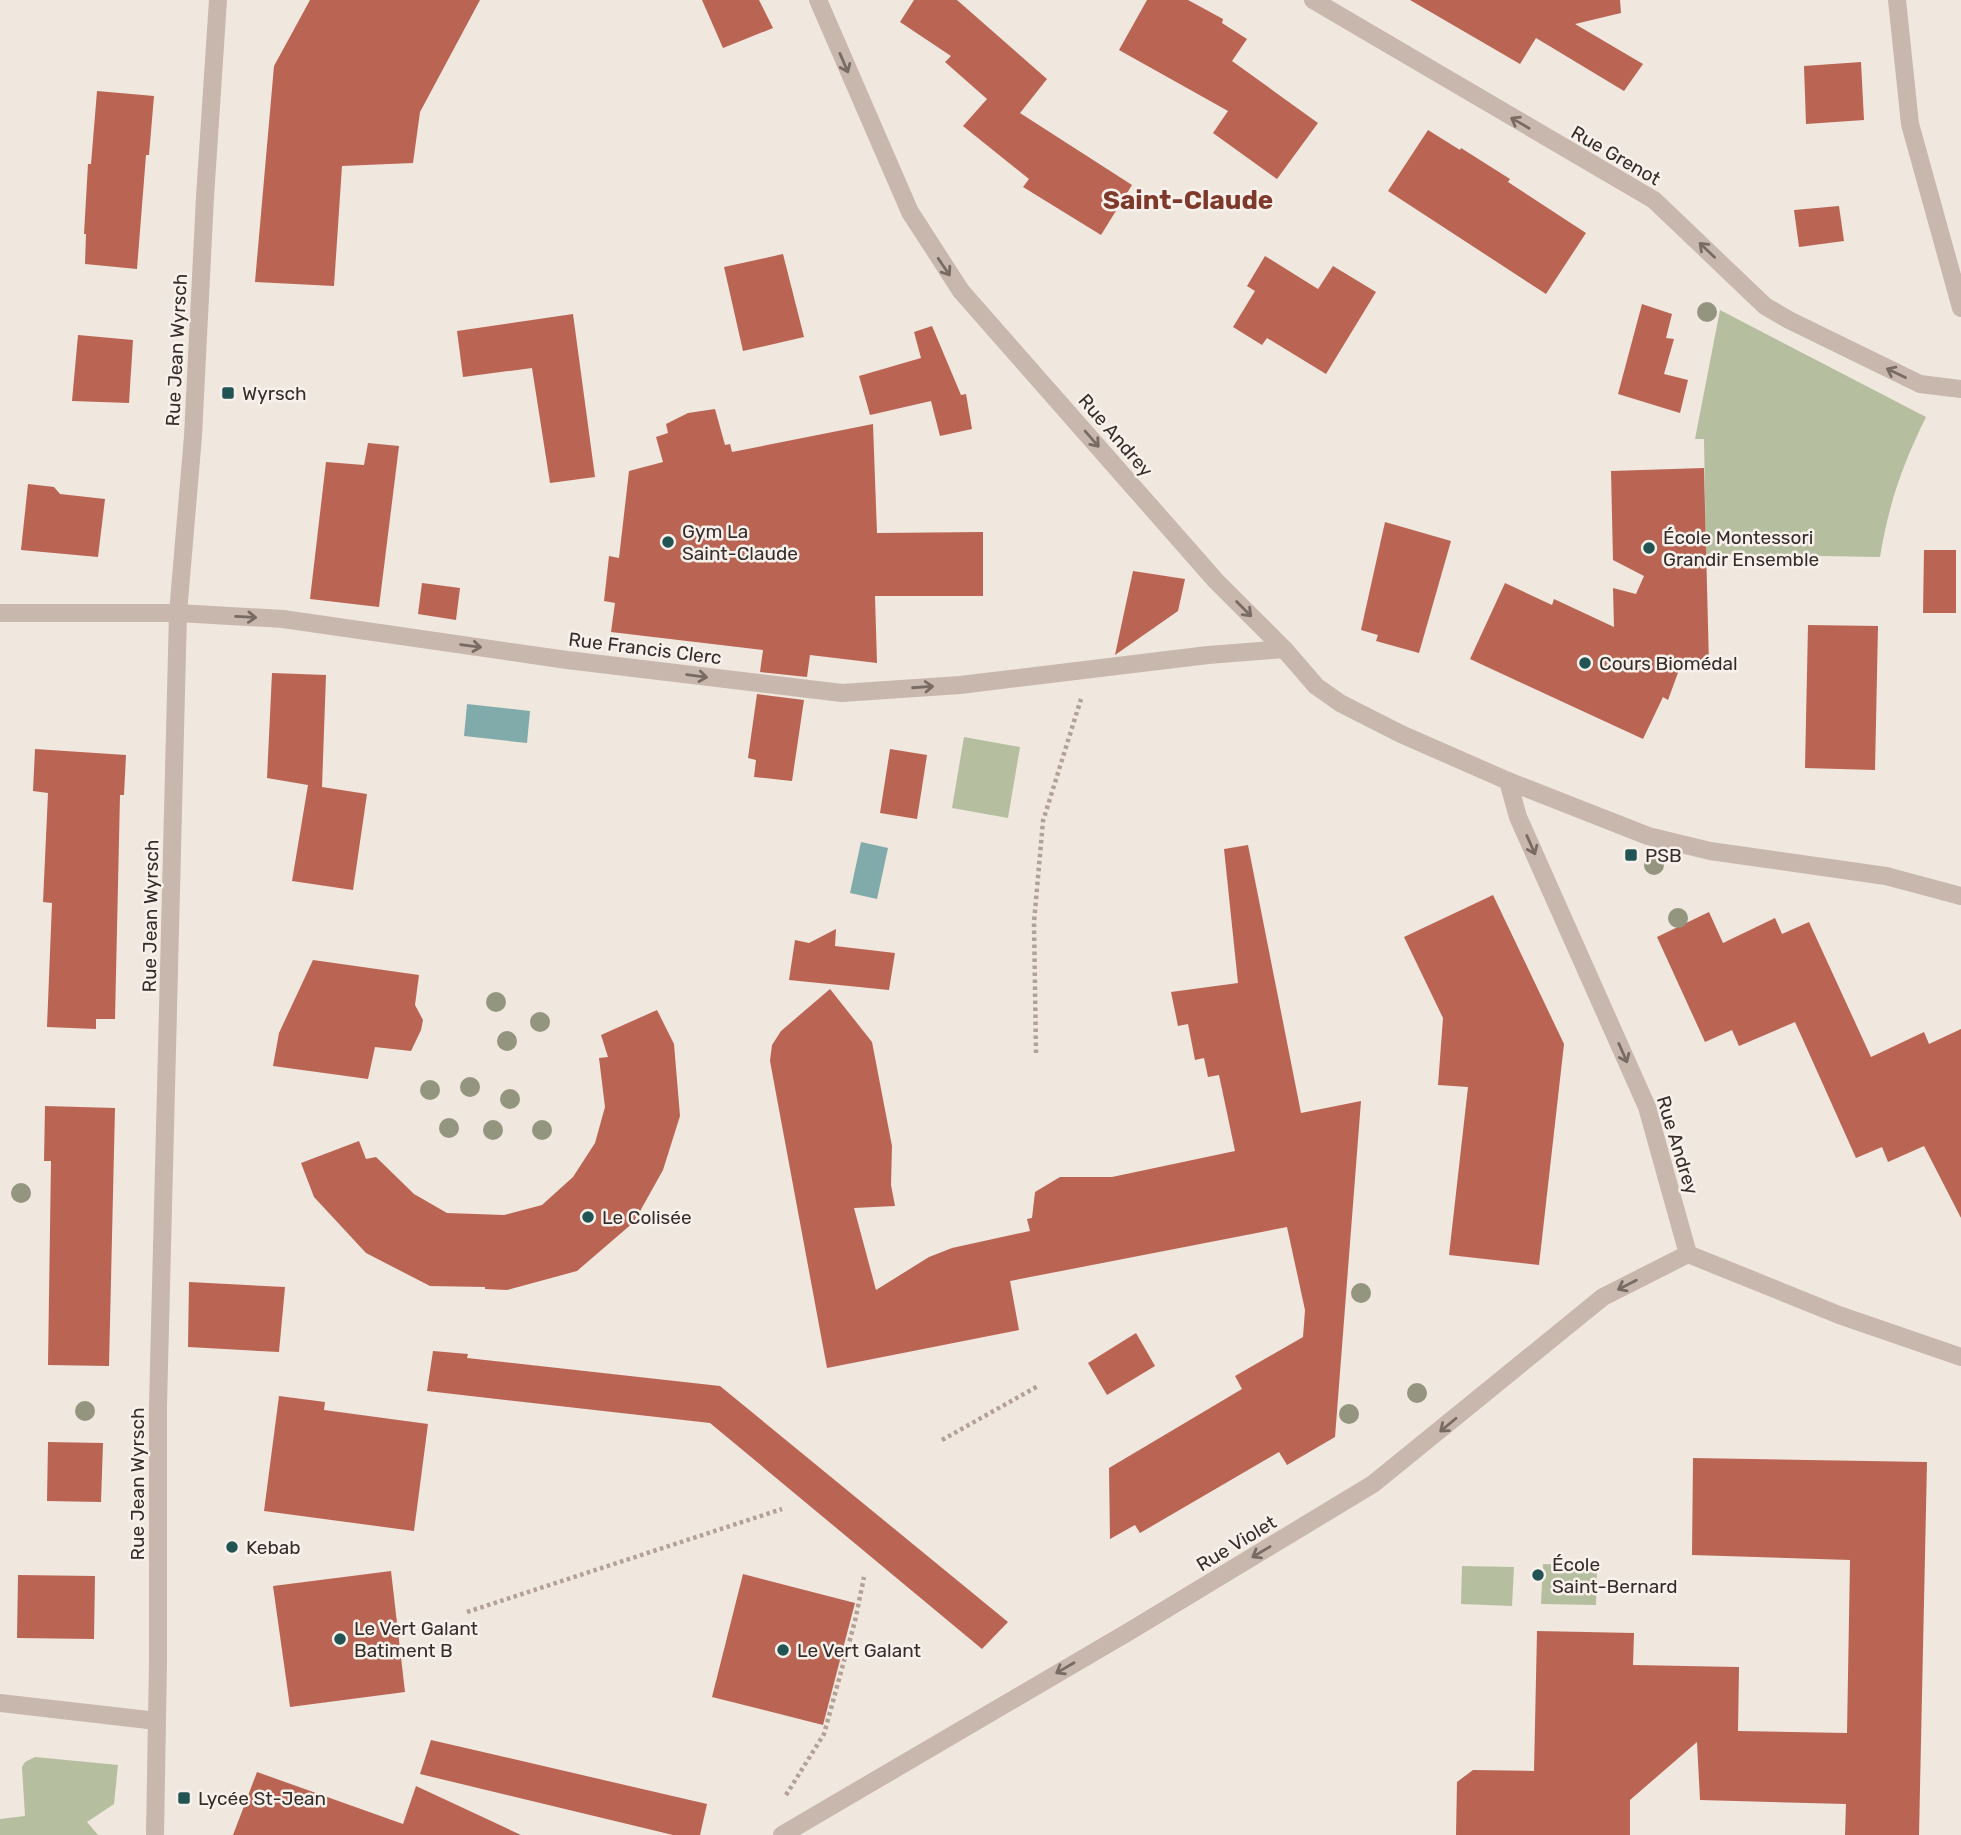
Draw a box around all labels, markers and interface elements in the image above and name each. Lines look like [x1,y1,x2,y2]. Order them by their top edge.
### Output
one-way arrow [839,51,852,73]
one-way arrow [1511,116,1531,130]
street label: Rue Grenot [1567,121,1665,191]
district label: Saint-Claude [1103,185,1273,216]
one-way arrow [1699,242,1716,259]
one-way arrow [937,256,951,276]
street label: Rue Jean Wyrsch [161,273,192,427]
one-way arrow [1886,365,1907,379]
place label: Wyrsch [242,382,307,405]
marker: Wyrsch [220,385,236,401]
street label: Rue Andrey [1073,389,1158,481]
one-way arrow [1084,430,1100,448]
place label: Gym La Saint-Claude [682,520,798,565]
place label: École Montessori Grandir Ensemble [1663,526,1819,571]
marker: Gym La Saint-Claude [660,534,676,550]
marker: École Montessori Grandir Ensemble [1641,540,1657,556]
one-way arrow [1235,600,1252,617]
one-way arrow [234,611,257,624]
street label: Rue Francis Clerc [567,628,723,669]
one-way arrow [459,640,482,653]
place label: Cours Biomédal [1599,652,1738,675]
marker: Cours Biomédal [1577,655,1593,671]
one-way arrow [685,669,708,682]
one-way arrow [911,680,934,693]
one-way arrow [1525,834,1538,856]
street label: Rue Jean Wyrsch [138,839,163,993]
place label: PSB [1645,844,1682,867]
marker: PSB [1623,847,1639,863]
one-way arrow [1617,1042,1630,1064]
street label: Rue Andrey [1652,1093,1703,1197]
place label: Le Colisée [602,1206,692,1229]
marker: Le Colisée [580,1209,596,1225]
one-way arrow [1617,1278,1638,1292]
street label: Rue Jean Wyrsch [126,1408,149,1560]
one-way arrow [1440,1417,1458,1433]
street label: Rue Violet [1192,1510,1281,1576]
place label: Kebab [246,1536,301,1559]
marker: Kebab [224,1539,240,1555]
one-way arrow [1251,1546,1271,1560]
place label: École Saint-Bernard [1552,1553,1677,1598]
marker: École Saint-Bernard [1530,1567,1546,1583]
place label: Le Vert Galant Batiment B [354,1617,479,1662]
marker: Le Vert Galant Batiment B [332,1631,348,1647]
place label: Le Vert Galant [797,1639,922,1662]
marker: Le Vert Galant [775,1642,791,1658]
one-way arrow [1055,1662,1075,1676]
place label: Lycée St-Jean [198,1787,326,1810]
marker: Lycée St-Jean [176,1790,192,1806]

